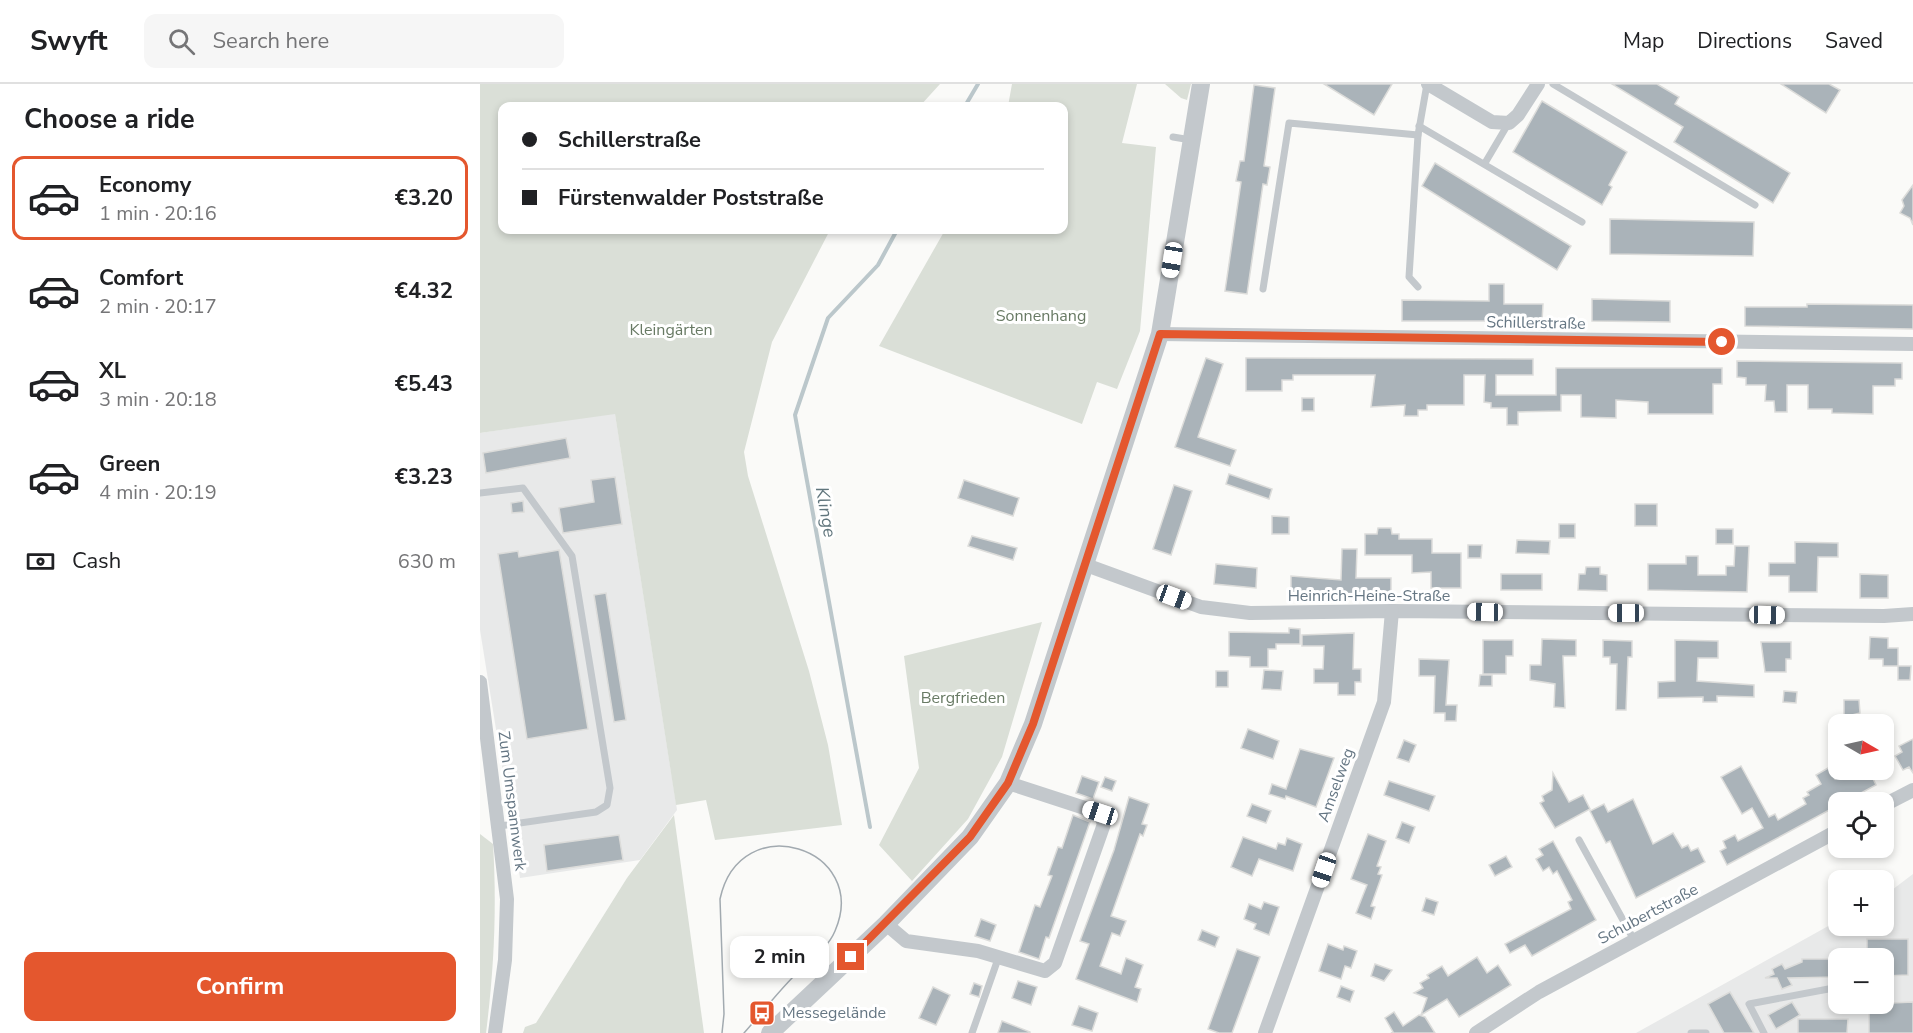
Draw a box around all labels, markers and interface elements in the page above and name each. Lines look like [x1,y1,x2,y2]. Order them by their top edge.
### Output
search box [144,14,564,68]
text: Swyft [30,22,108,60]
icon: search [165,25,198,58]
text: Search here [213,26,329,56]
text: Map [1623,27,1664,55]
text: Directions [1697,27,1792,55]
text: Saved [1825,27,1883,55]
text: Choose a ride [24,101,195,138]
text: Schillerstraße [558,125,701,155]
text: Economy [99,170,191,200]
icon: car [27,171,81,225]
text: €3.20 [395,183,453,213]
text: Fürstenwalder Poststraße [558,183,824,213]
text: 1 min · 20:16 [99,200,217,227]
car [1160,241,1184,279]
text: Comfort [99,263,183,293]
icon: car [27,264,81,318]
text: €4.32 [395,276,453,306]
text: 2 min · 20:17 [99,293,217,320]
park label: Sonnenhang [996,305,1086,327]
street label: Schillerstraße [1486,311,1586,335]
park label: Kleingärten [629,319,713,341]
route start [1708,328,1735,355]
text: XL [99,356,126,386]
icon: car [27,357,81,411]
text: €5.43 [395,369,453,399]
text: 3 min · 20:18 [99,386,217,413]
text: Green [99,449,160,479]
icon: car [27,450,81,504]
text: €3.23 [395,462,453,492]
text: 4 min · 20:19 [99,479,217,506]
water label: Klinge [810,485,842,540]
icon: cash [24,545,57,578]
text: Cash [72,546,121,576]
text: 630 m [398,548,456,575]
car [1154,582,1194,612]
street label: Heinrich-Heine-Straße [1288,585,1450,607]
car [1467,603,1503,621]
car [1608,604,1644,622]
car [1749,606,1785,624]
park label: Bergfrieden [921,687,1005,709]
north arrow [1828,714,1894,780]
map controls [1828,714,1894,1014]
street label: Zum Umspannwerk [493,730,532,873]
street label: Amselweg [1312,745,1360,825]
button: locate [1828,792,1894,858]
car [1080,799,1120,827]
car [1310,850,1338,890]
button: + [1828,870,1894,936]
street label: Schubertstraße [1594,878,1702,950]
callout: 2 min [731,936,830,978]
text: 2 min [754,943,805,970]
route end [837,943,864,970]
button: − [1828,948,1894,1014]
button: Confirm [24,952,456,1021]
bus stop icon: Messegelände [747,998,777,1028]
place label: Messegelände [782,1002,886,1024]

